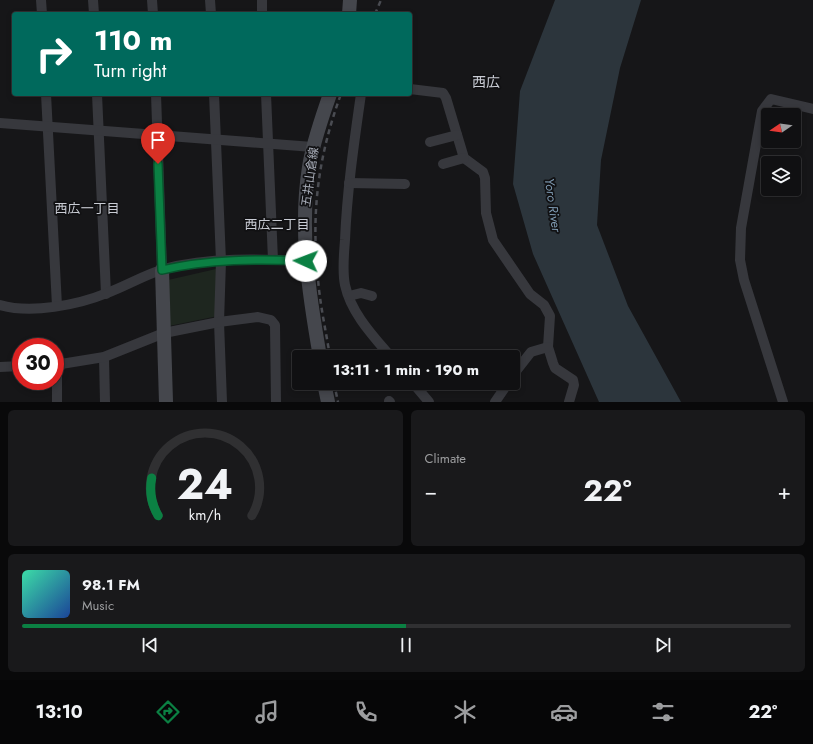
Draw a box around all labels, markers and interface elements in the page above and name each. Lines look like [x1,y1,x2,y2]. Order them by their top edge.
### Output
text: 110 m [94,20,172,61]
icon: right [28,28,80,80]
text: Turn right [94,58,166,84]
district label: 西広 [472,72,500,92]
north arrow [761,108,801,148]
map controls [761,108,801,196]
pin [141,123,175,164]
icon: arrive [147,129,169,151]
street label: 五井山倉線 [297,146,323,208]
button: layers [761,156,801,196]
water label: Yoro River [540,177,566,234]
district label: 西広一丁目 [54,199,120,218]
district label: 西広二丁目 [244,215,310,234]
position arrow [285,240,327,282]
speed limit sign: 30 [12,338,64,390]
text: 13:11 · 1 min · 190 m [333,359,479,381]
text: Climate [425,449,466,468]
text: 24 [177,454,233,515]
text: 22° [583,469,632,512]
text: − [425,475,437,507]
text: + [777,475,791,507]
text: km/h [189,505,221,525]
text: 98.1 FM [82,574,140,596]
text: Music [82,596,114,615]
icon: previous [139,634,161,656]
icon: pause [395,634,417,656]
icon: next [652,634,674,656]
icon: directions [154,698,182,726]
icon: music [253,698,281,726]
icon: phone [352,698,380,726]
icon: climate [451,698,479,726]
icon: car [550,698,578,726]
icon: filters [649,698,677,726]
text: 13:10 [36,699,83,725]
text: 22° [748,699,777,725]

